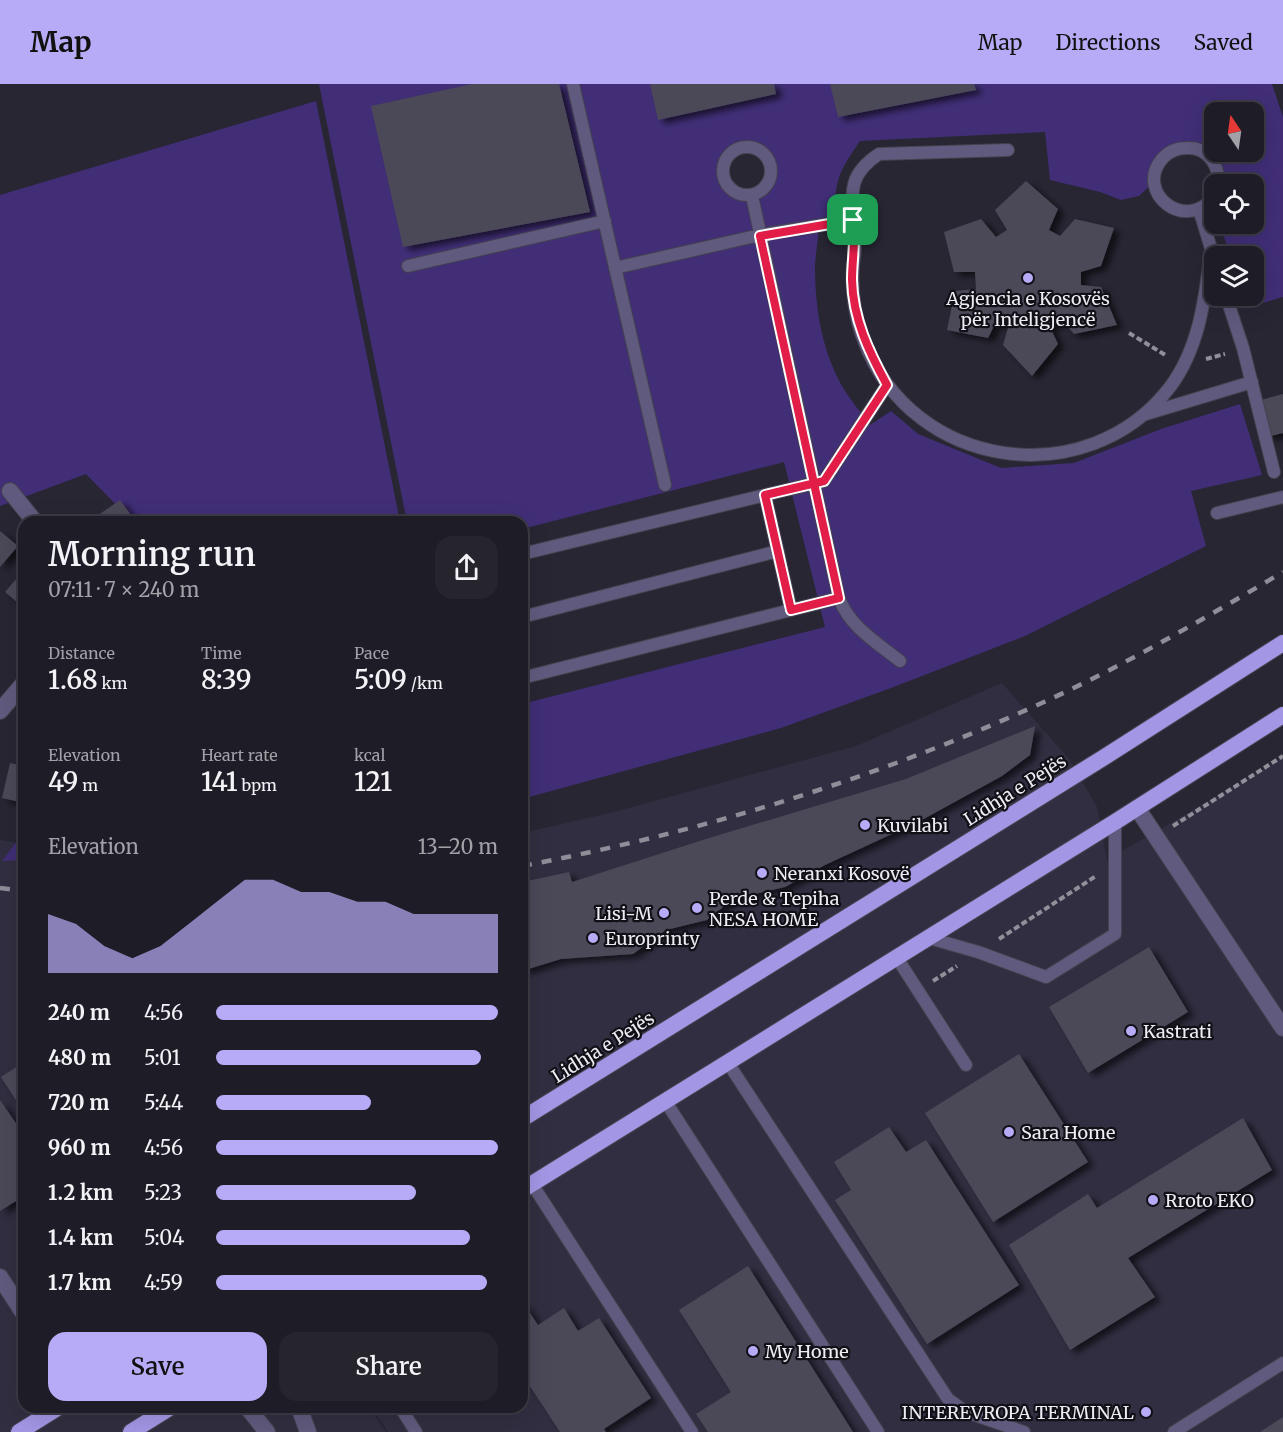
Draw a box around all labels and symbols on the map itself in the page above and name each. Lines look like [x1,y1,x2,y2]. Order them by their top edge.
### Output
north arrow [1204,102,1264,162]
pin [827,194,878,245]
marker: Agjencia e Kosovës për Inteligjencë [1021,271,1035,285]
place label: Agjencia e Kosovës për Inteligjencë [945,287,1110,331]
street label: Lidhja e Pejës [959,749,1071,831]
place label: Kuvilabi [877,814,948,837]
marker: Kuvilabi [858,818,872,832]
place label: Neranxi Kosovë [774,862,909,885]
marker: Neranxi Kosovë [755,866,769,880]
place label: Perde & Tepiha NESA HOME [709,887,840,931]
marker: Perde & Tepiha NESA HOME [690,901,704,915]
place label: Lisi-M [595,902,652,925]
marker: Lisi-M [657,906,671,920]
place label: Europrinty [605,927,700,950]
marker: Europrinty [586,931,600,945]
street label: Lidhja e Pejës [547,1006,659,1088]
place label: Kastrati [1143,1020,1212,1043]
marker: Kastrati [1124,1024,1138,1038]
place label: Sara Home [1021,1121,1115,1144]
marker: Sara Home [1002,1125,1016,1139]
place label: Rroto EKO [1165,1189,1254,1212]
marker: Rroto EKO [1146,1193,1160,1207]
place label: My Home [765,1340,849,1363]
marker: My Home [746,1344,760,1358]
place label: INTEREVROPA TERMINAL [902,1401,1134,1424]
marker: INTEREVROPA TERMINAL [1139,1405,1153,1419]

